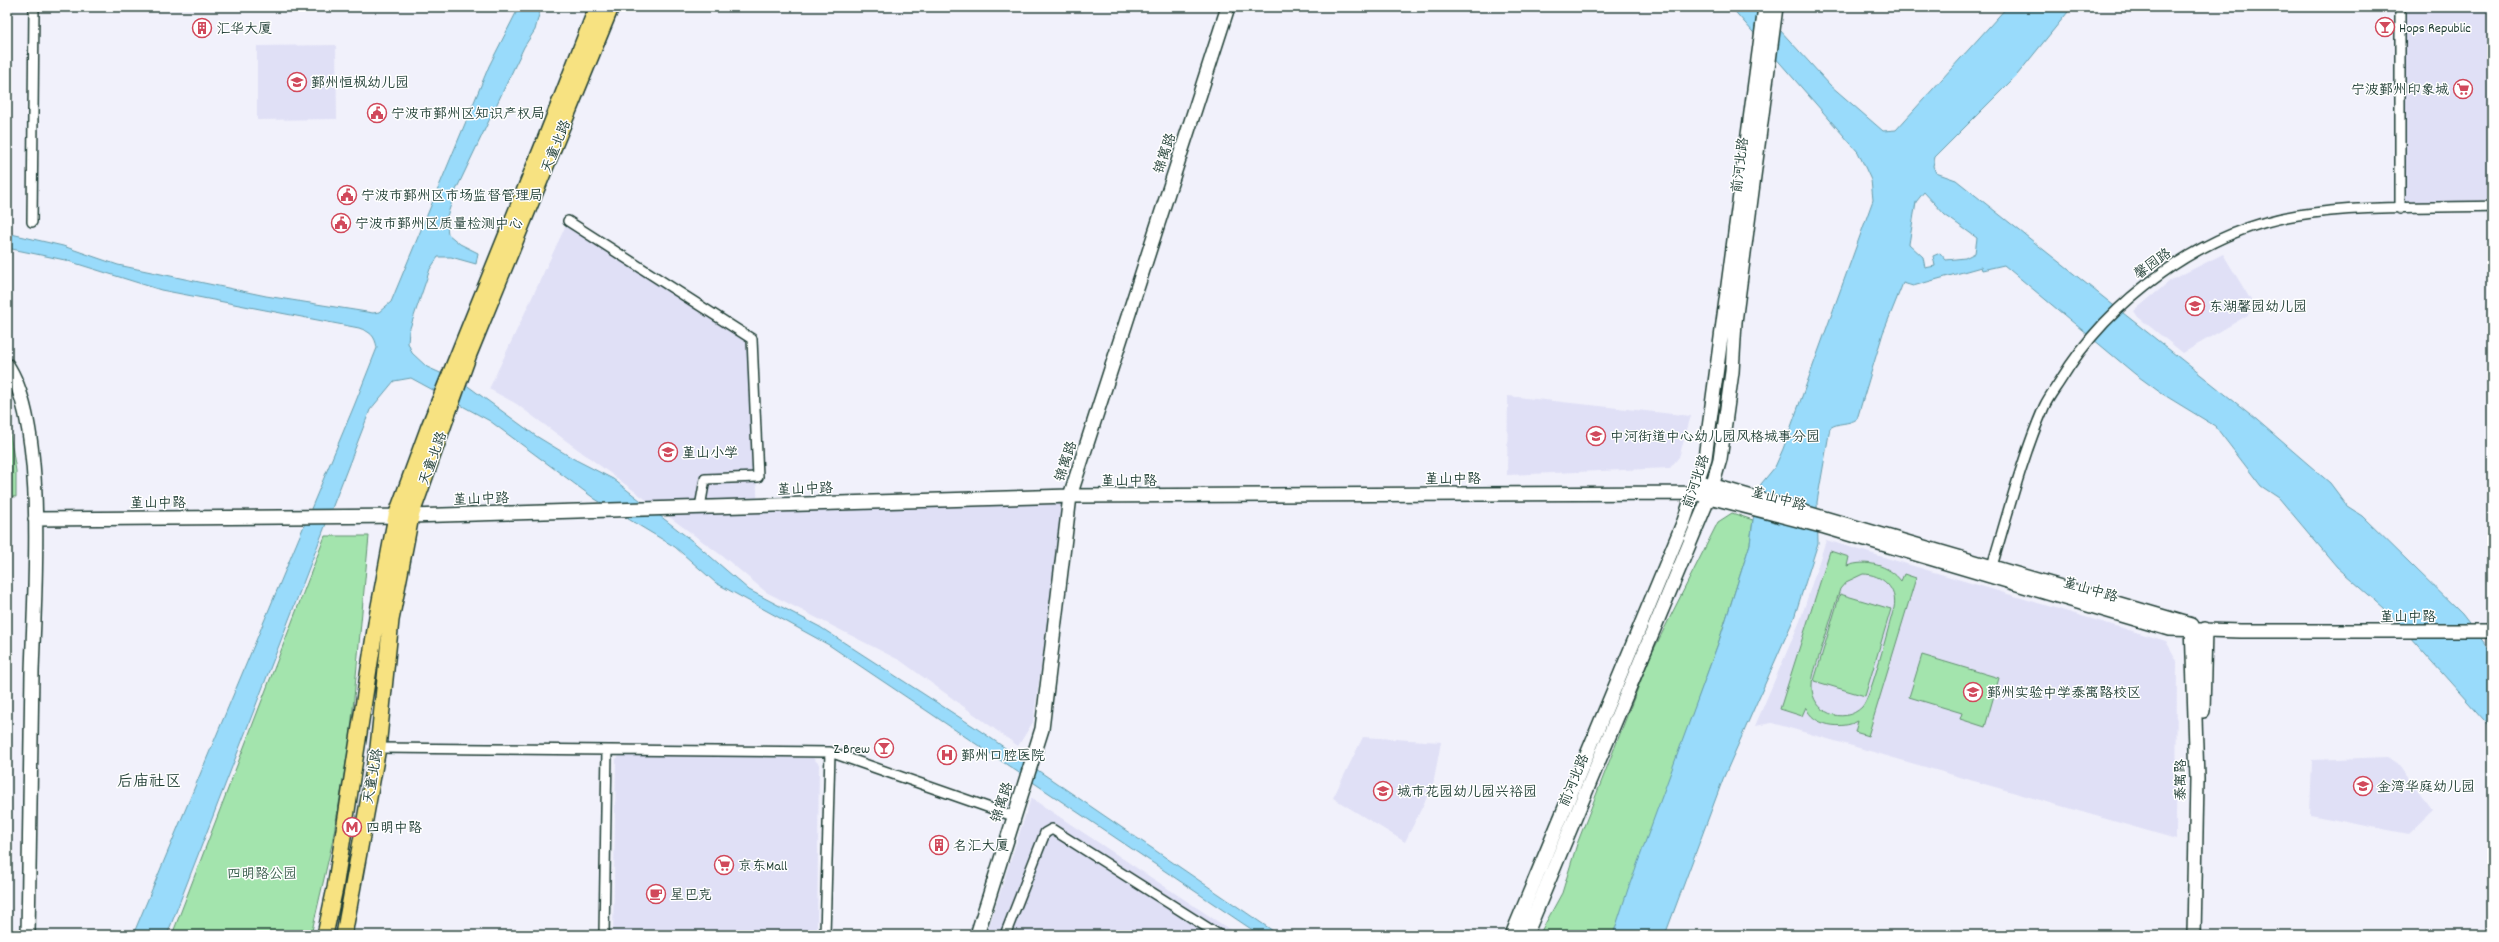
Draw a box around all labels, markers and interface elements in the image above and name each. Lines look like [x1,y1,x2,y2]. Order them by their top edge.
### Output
bar icon: Hops Republic [2374,16,2396,38]
building icon: 汇华大厦 [191,17,213,39]
place label: Hops Republic [2399,19,2471,39]
place label: 汇华大厦 [216,20,272,40]
school or university icon: 鄞州恒枫幼儿园 [286,71,308,93]
place label: 鄞州恒枫幼儿园 [311,74,409,94]
supermarket icon: 宁波鄞州印象城 [2452,78,2474,100]
place label: 宁波鄞州印象城 [2351,81,2449,101]
public building icon: 宁波市鄞州区知识产权局 [366,102,388,124]
place label: 宁波市鄞州区知识产权局 [391,105,545,125]
street label: 天童北路 [537,117,577,176]
street label: 锦寓路 [1150,131,1182,177]
street label: 前河北路 [1728,136,1754,194]
public building icon: 宁波市鄞州区市场监督管理局 [336,184,358,206]
place label: 宁波市鄞州区市场监督管理局 [361,187,543,207]
public building icon: 宁波市鄞州区质量检测中心 [330,212,352,234]
place label: 宁波市鄞州区质量检测中心 [355,215,523,235]
street label: 馨园路 [2130,244,2176,285]
school or university icon: 东湖馨园幼儿园 [2184,295,2206,317]
place label: 东湖馨园幼儿园 [2209,298,2307,318]
school or university icon: 中河街道中心幼儿园风格城事分园 [1585,425,1607,447]
place label: 中河街道中心幼儿园风格城事分园 [1610,428,1820,448]
street label: 天童北路 [415,429,453,488]
street label: 锦寓路 [1051,439,1083,485]
school or university icon: 堇山小学 [657,441,679,463]
place label: 堇山小学 [682,444,738,464]
street label: 前河北路 [1678,452,1715,511]
street label: 堇山中路 [1425,470,1481,490]
street label: 堇山中路 [1101,472,1157,492]
street label: 堇山中路 [777,479,833,501]
street label: 堇山中路 [1749,483,1808,517]
street label: 堇山中路 [453,489,509,511]
street label: 堇山中路 [130,494,186,514]
street label: 堇山中路 [2061,574,2120,608]
street label: 堇山中路 [2380,608,2436,628]
school or university icon: 鄞州实验中学泰寓路校区 [1962,681,1984,703]
place label: 鄞州实验中学泰寓路校区 [1987,684,2141,704]
bar icon: Z Brew [873,737,895,759]
place label: Z Brew [834,740,870,760]
hospital icon: 鄞州口腔医院 [936,744,958,766]
street label: 天童北路 [359,747,389,806]
place label: 鄞州口腔医院 [961,747,1045,767]
street label: 前河北路 [1555,751,1595,810]
street label: 泰寓路 [2172,759,2192,801]
district label: 后庙社区 [117,771,181,794]
school or university icon: 金湾华庭幼儿园 [2352,775,2374,797]
place label: 金湾华庭幼儿园 [2377,778,2475,798]
street label: 锦寓路 [987,780,1019,826]
school or university icon: 城市花园幼儿园兴裕园 [1372,780,1394,802]
place label: 城市花园幼儿园兴裕园 [1397,783,1537,803]
metro station icon: 四明中路 [341,816,363,838]
place label: 四明中路 [366,819,422,839]
building icon: 名汇大厦 [928,834,950,856]
place label: 名汇大厦 [953,837,1009,857]
supermarket icon: 京东Mall [713,854,735,876]
place label: 京东Mall [738,857,788,877]
park label: 四明路公园 [227,865,297,885]
cafe icon: 星巴克 [645,883,667,905]
place label: 星巴克 [670,886,712,906]

